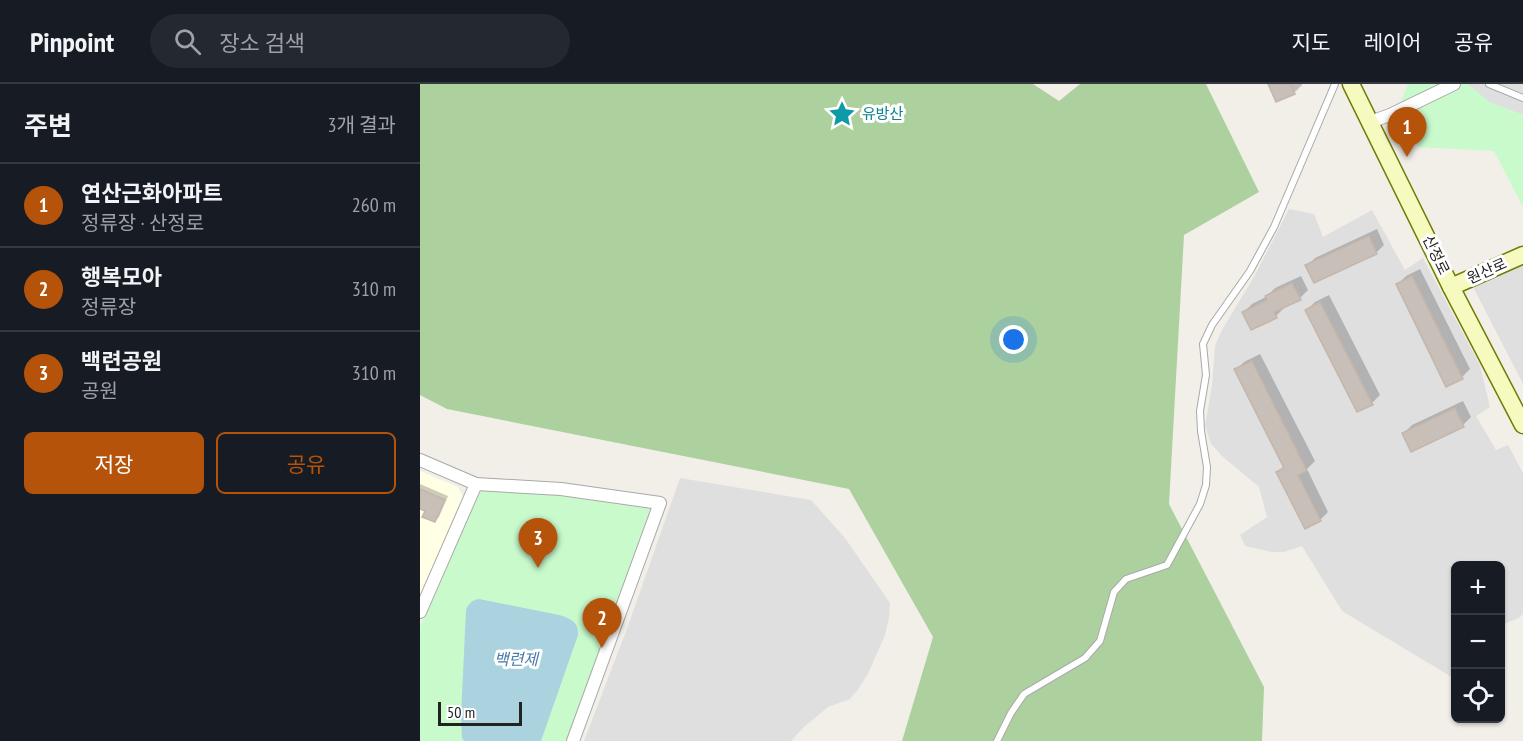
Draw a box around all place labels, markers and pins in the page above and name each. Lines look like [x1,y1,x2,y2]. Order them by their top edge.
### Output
place icon: 유방산 [827,99,857,129]
place label: 유방산 [862,104,904,123]
pin: 1 [1388,107,1426,157]
pin: 3 [518,518,558,568]
pin: 2 [582,598,621,648]

